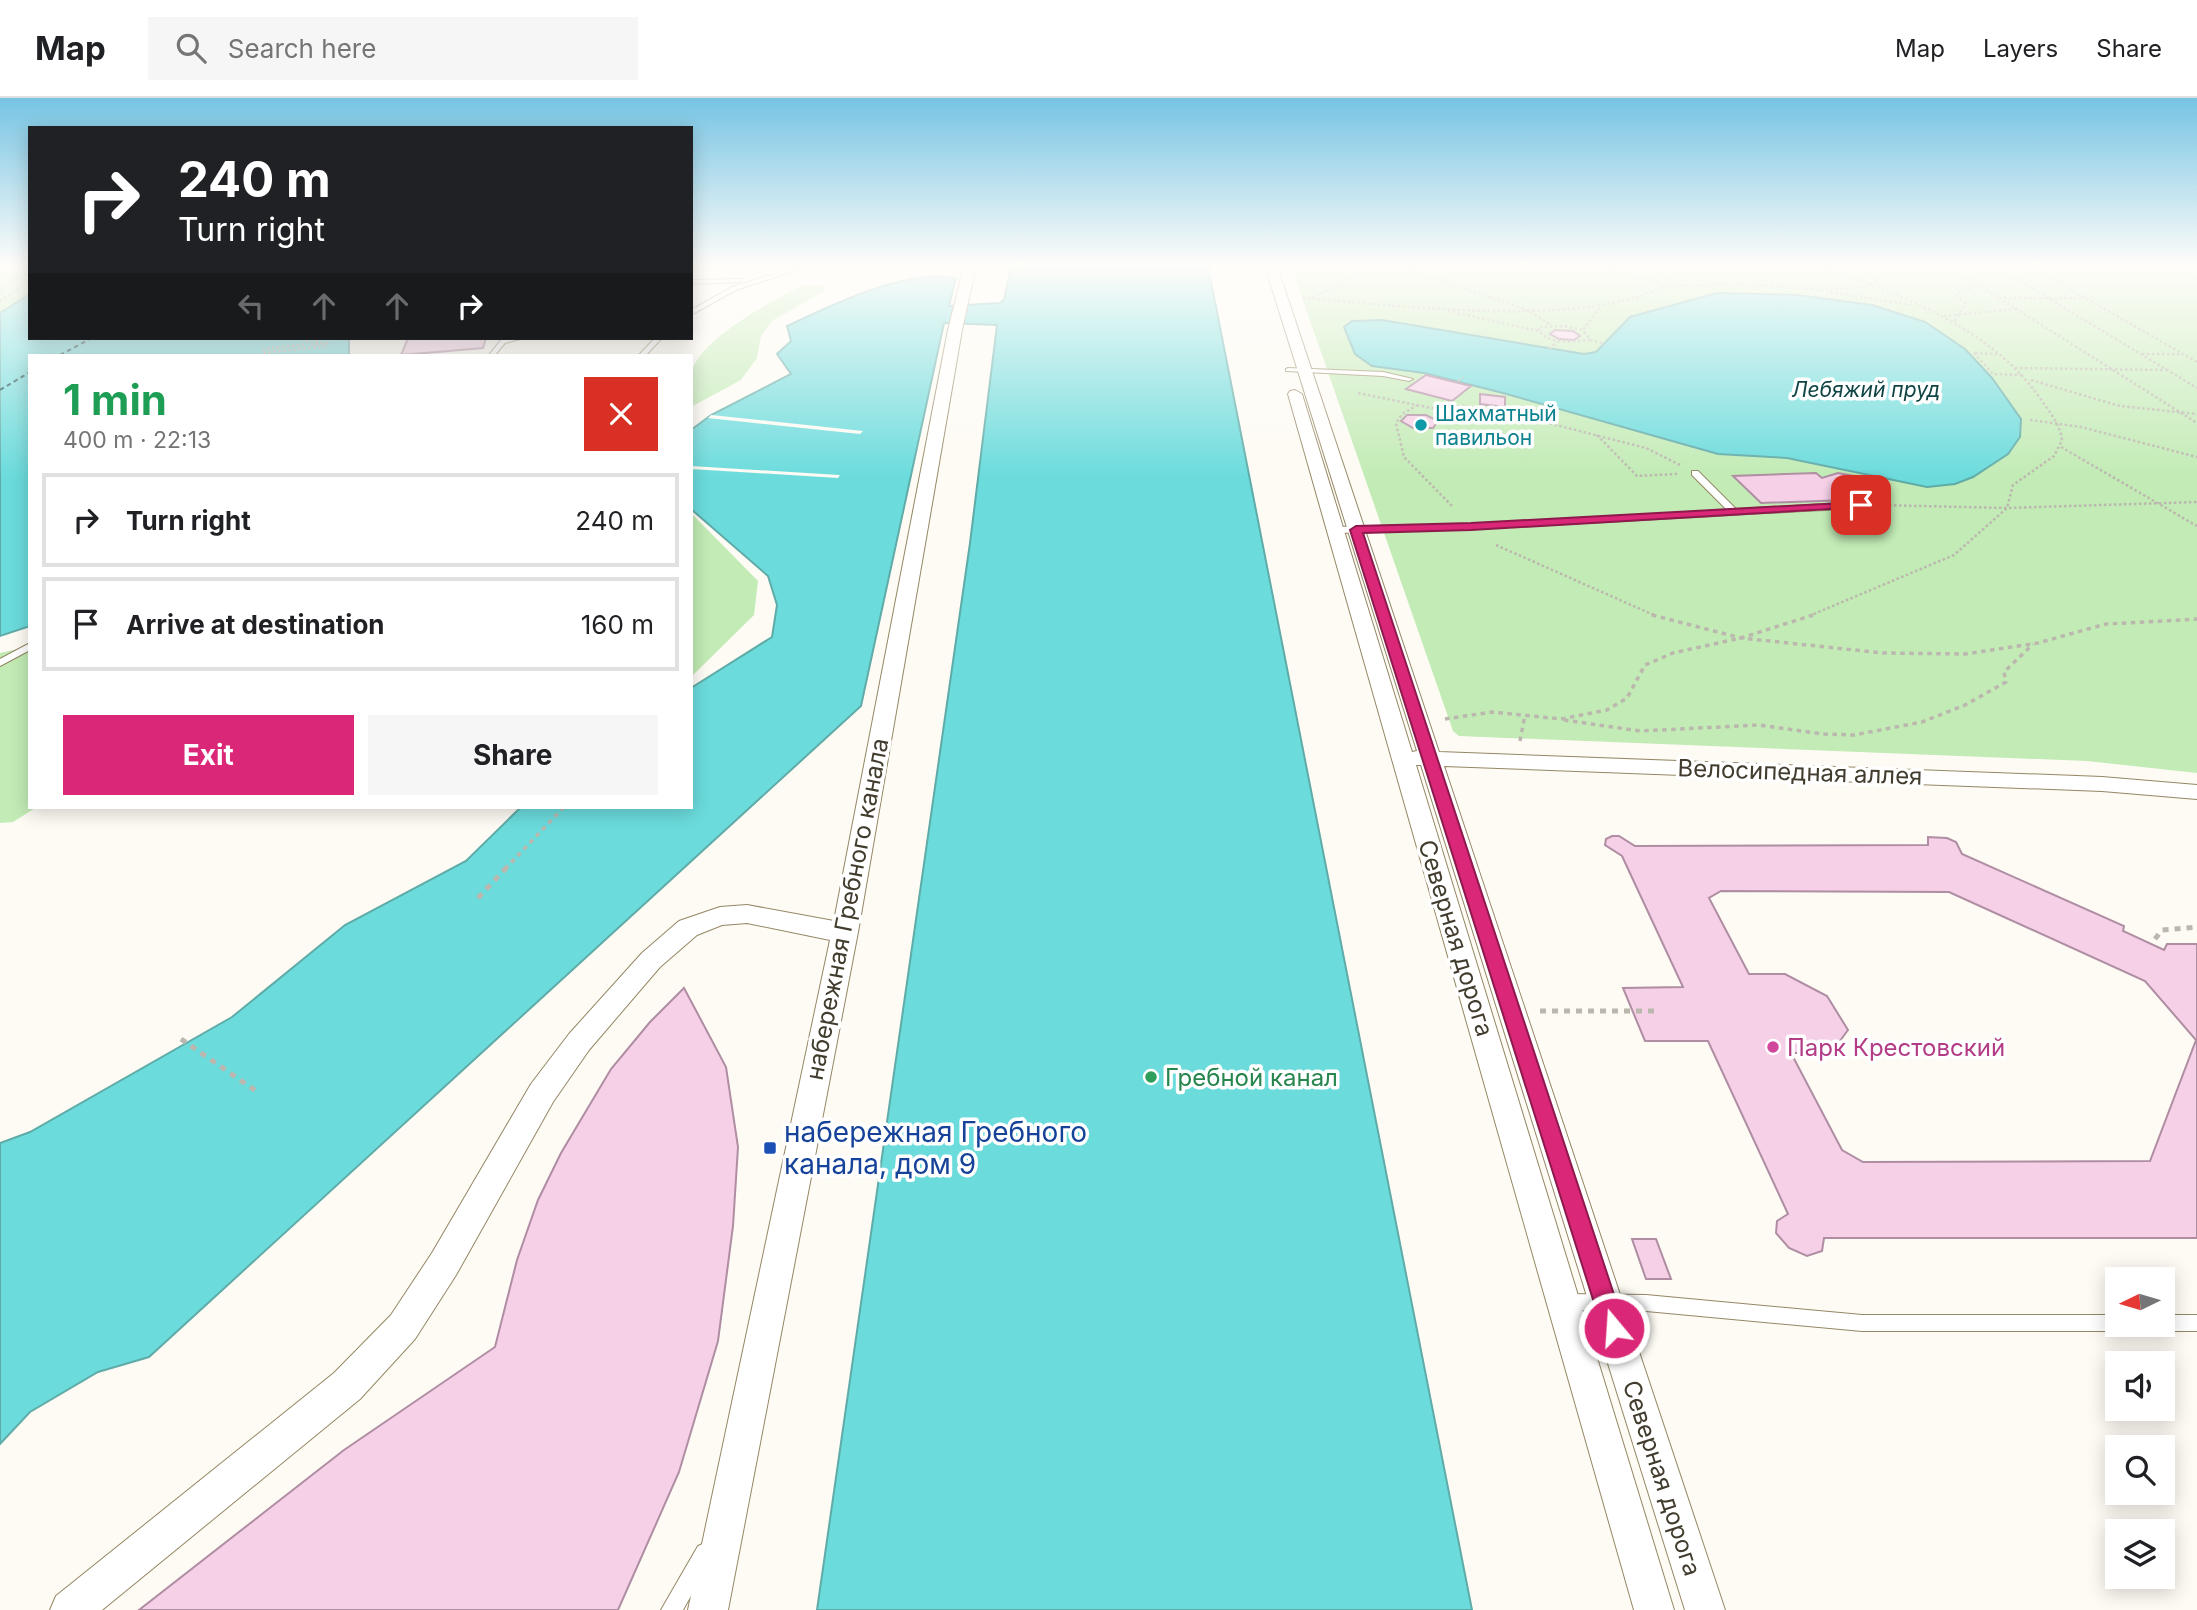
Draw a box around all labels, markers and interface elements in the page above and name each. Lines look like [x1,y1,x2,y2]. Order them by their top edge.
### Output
search box [148,17,638,80]
text: Map [35,28,106,68]
icon: search [172,29,210,67]
text: Search here [228,33,376,64]
text: Map [1895,34,1945,63]
text: Layers [1983,34,2058,63]
text: Share [2096,34,2162,63]
text: 240 m [178,150,331,209]
icon: right [63,154,154,245]
text: Turn right [178,210,325,249]
icon: left [232,287,270,325]
icon: ahead [305,287,343,325]
icon: ahead [378,287,416,325]
icon: right [451,287,489,325]
text: 1 min [63,374,167,425]
button: close [584,377,658,451]
water label: Лебяжий пруд [1792,377,1940,402]
place label: Шахматный павильон [1435,401,1557,450]
marker: Шахматный павильон [1413,417,1429,433]
text: 400 m · 22:13 [63,426,211,454]
pin [1831,475,1891,535]
icon: arrive [1842,486,1880,524]
icon: right [67,501,105,539]
text: Turn right [126,505,251,536]
text: 240 m [575,505,654,536]
icon: arrive [67,605,105,643]
text: Arrive at destination [126,609,385,640]
text: 160 m [581,609,654,640]
button: Exit [63,715,354,795]
button: Share [368,715,658,795]
street label: набережная Гребного канала [800,736,894,1082]
street label: Велосипедная аллея [1677,753,1923,791]
street label: Северная дорога [1412,836,1500,1040]
place label: Парк Крестовский [1787,1033,2005,1062]
marker: Парк Крестовский [1765,1039,1781,1055]
place label: Гребной канал [1165,1063,1338,1092]
marker: Гребной канал [1143,1069,1159,1085]
place label: набережная Гребного канала, дом 9 [784,1115,1087,1181]
marker: набережная Гребного канала, дом 9 [762,1140,778,1156]
north arrow [2105,1267,2175,1337]
map controls [2105,1267,2175,1589]
position arrow [1577,1291,1651,1365]
button: sound [2105,1351,2175,1421]
street label: Северная дорога [1617,1377,1707,1579]
button: search [2105,1435,2175,1505]
button: layers [2105,1519,2175,1589]

